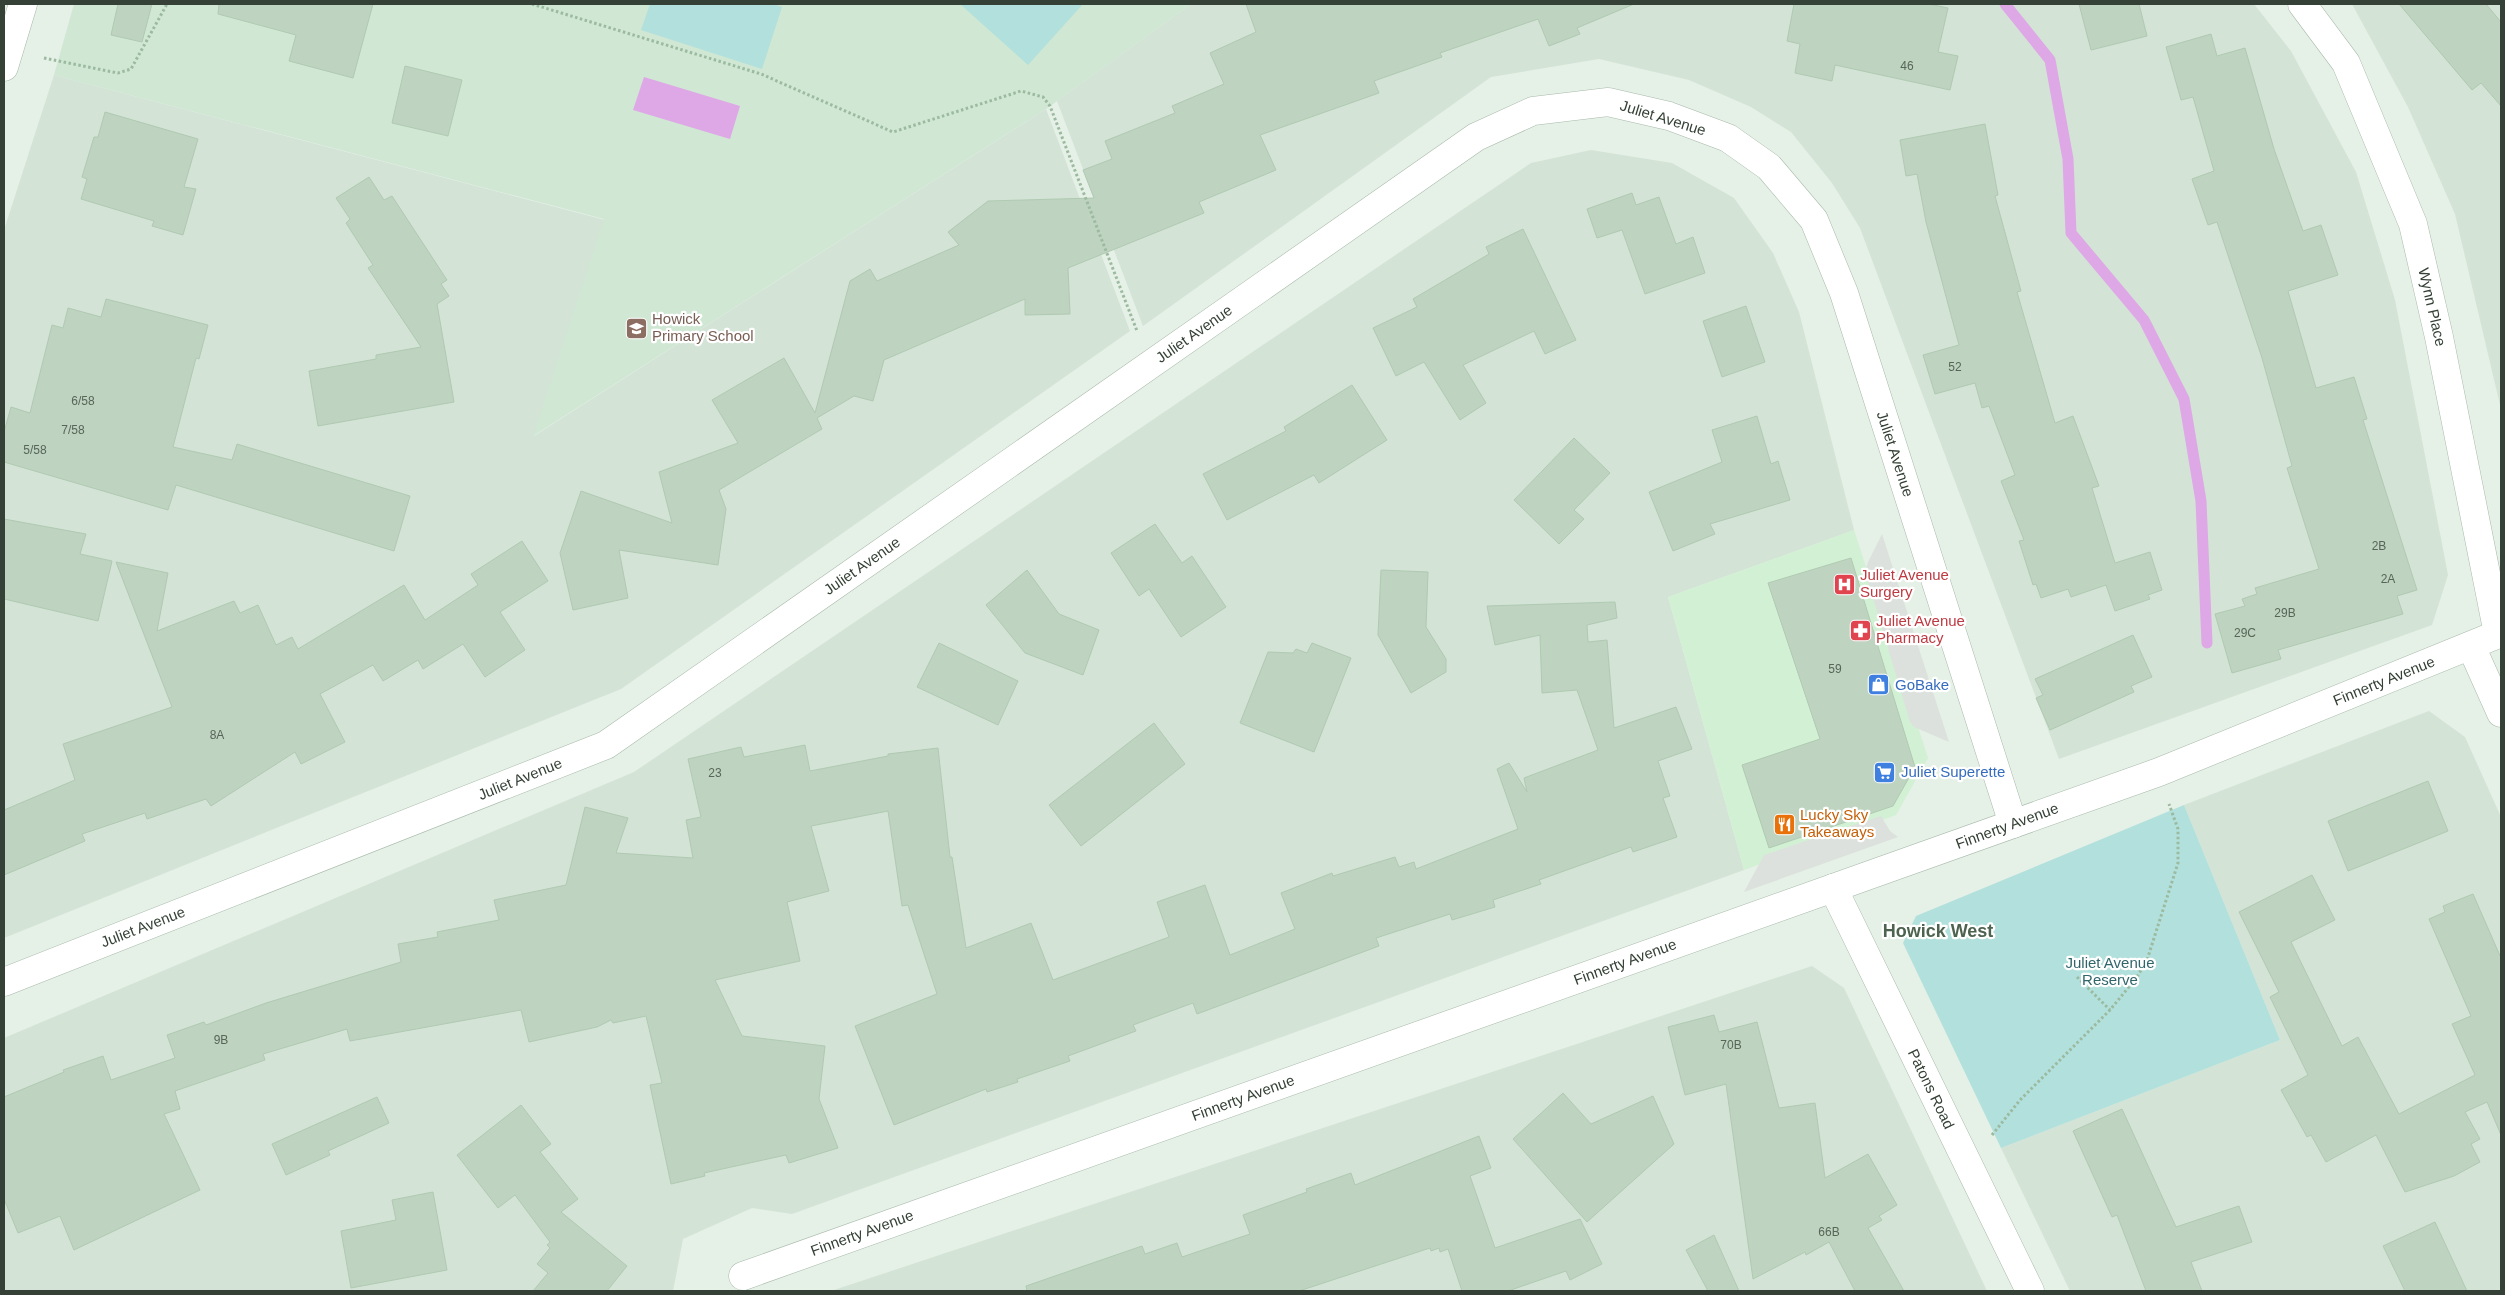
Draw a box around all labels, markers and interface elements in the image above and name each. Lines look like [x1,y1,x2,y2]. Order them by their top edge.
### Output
house number: 46 [1900,59,1914,73]
street label: Juliet Avenue [1618,96,1708,139]
street label: Wynn Place [2415,266,2450,348]
street label: Juliet Avenue [1152,301,1235,366]
place label: Howick Primary School [652,310,754,344]
school or university icon: Howick Primary School [624,316,648,340]
house number: 52 [1948,360,1962,374]
house number: 6/58 [71,394,95,408]
street label: Juliet Avenue [1874,409,1917,499]
house number: 7/58 [61,423,85,437]
house number: 5/58 [23,443,47,457]
street label: Juliet Avenue [820,533,903,598]
house number: 2B [2372,539,2386,553]
place label: Juliet Avenue Surgery [1860,566,1949,600]
hospital icon: Juliet Avenue Surgery [1832,572,1856,596]
house number: 2A [2381,572,2395,586]
house number: 29B [2274,606,2296,620]
place label: Juliet Avenue Pharmacy [1876,612,1965,646]
pharmacy icon: Juliet Avenue Pharmacy [1848,618,1872,642]
house number: 29C [2234,626,2256,640]
street label: Finnerty Avenue [2330,652,2437,709]
house number: 59 [1828,662,1842,676]
shop icon: GoBake [1867,673,1891,697]
place label: GoBake [1895,676,1949,693]
house number: 8A [210,728,224,742]
street label: Juliet Avenue [475,754,564,803]
supermarket icon: Juliet Superette [1873,760,1897,784]
place label: Juliet Superette [1901,763,2005,780]
house number: 23 [708,766,722,780]
street label: Finnerty Avenue [1953,799,2061,852]
place label: Lucky Sky Takeaways [1800,806,1874,840]
restaurant icon: Lucky Sky Takeaways [1772,812,1796,836]
street label: Juliet Avenue [98,903,187,950]
district label: Howick West [1883,921,1993,941]
street label: Finnerty Avenue [1571,935,1679,988]
park label: Juliet Avenue Reserve [2066,954,2154,988]
house number: 9B [214,1033,228,1047]
house number: 70B [1720,1038,1742,1052]
street label: Patons Road [1905,1046,1958,1131]
street label: Finnerty Avenue [1189,1071,1297,1124]
street label: Finnerty Avenue [808,1206,916,1259]
house number: 66B [1818,1225,1840,1239]

